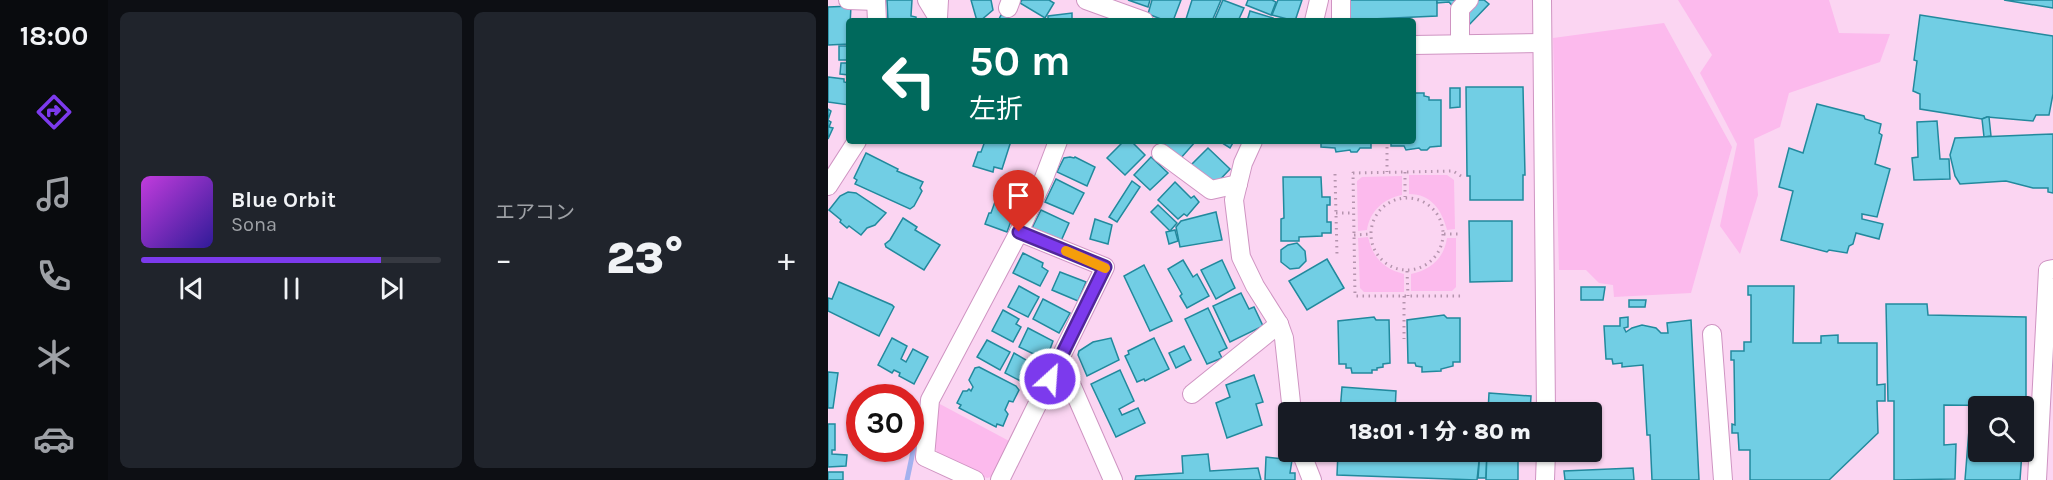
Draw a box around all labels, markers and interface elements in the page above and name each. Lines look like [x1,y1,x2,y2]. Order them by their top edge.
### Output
text: 18:00 [20,20,88,52]
text: 50 m [969,36,1071,86]
icon: left [870,42,948,120]
icon: directions [33,91,75,133]
text: 左折 [969,93,1023,125]
pin [993,170,1044,232]
icon: music [33,173,75,215]
icon: arrive [1002,179,1035,212]
text: Blue Orbit [231,187,336,213]
text: エアコン [495,201,575,224]
text: Sona [231,213,277,236]
text: 23° [606,232,684,284]
text: − [495,240,512,278]
text: + [778,240,795,278]
icon: phone [33,255,75,297]
icon: previous [175,272,208,305]
icon: pause [275,272,308,305]
icon: next [375,272,408,305]
icon: climate [33,336,75,378]
position arrow [1018,347,1082,411]
speed limit sign: 30 [846,384,924,462]
map controls [1968,396,2034,462]
button: search [1968,396,2034,462]
icon: car [33,418,75,460]
text: 18:01 · 1 分 · 80 m [1349,419,1531,445]

